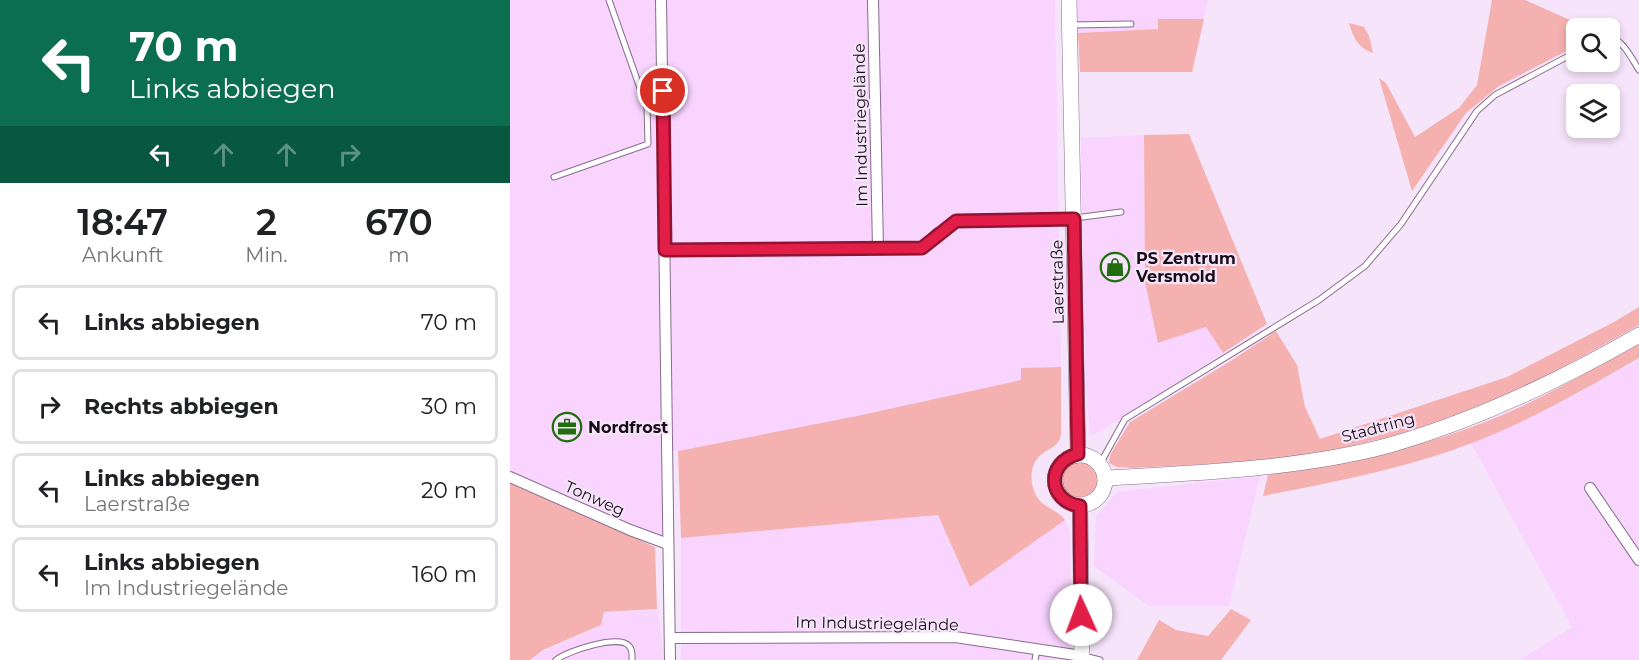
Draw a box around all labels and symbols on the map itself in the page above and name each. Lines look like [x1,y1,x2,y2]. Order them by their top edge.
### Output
street label: Im Industriegelände [850,43,871,207]
pin [637,65,688,116]
street label: Laerstraße [1047,239,1068,325]
place label: PS Zentrum Versmold [1135,249,1236,286]
shop icon: PS Zentrum Versmold [1099,251,1131,283]
street label: Stadtring [1339,409,1417,446]
office icon: Nordfrost [551,411,583,443]
place label: Nordfrost [588,418,668,437]
street label: Tonweg [562,477,628,520]
position arrow [1049,583,1113,647]
street label: Im Industriegelände [795,613,959,634]

